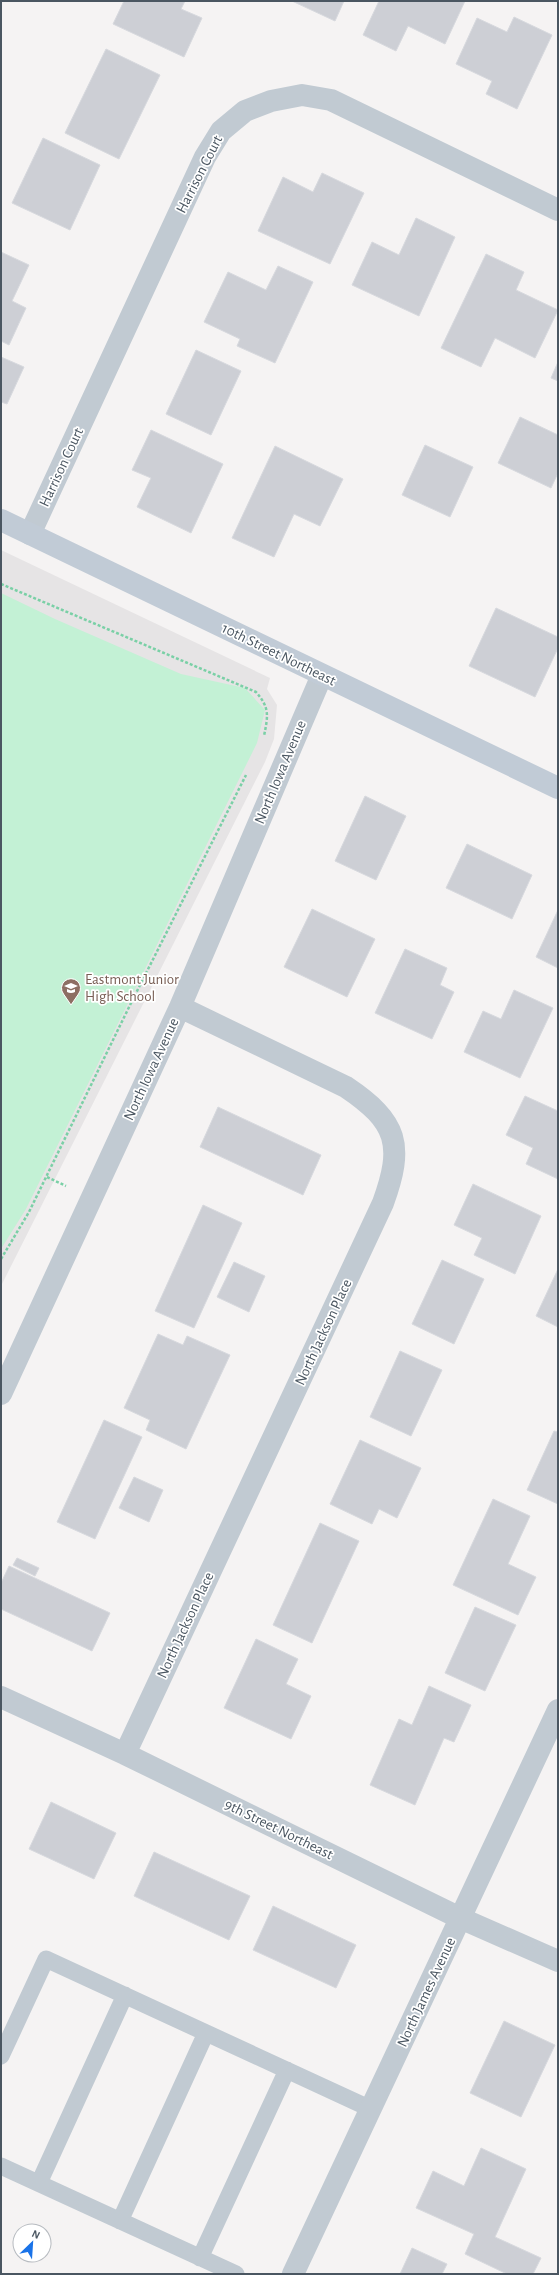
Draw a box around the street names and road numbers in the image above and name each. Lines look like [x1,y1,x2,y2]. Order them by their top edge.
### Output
street label: Harrison Court [173,133,226,216]
street label: Harrison Court [37,425,86,509]
street label: 10th Street Northeast [219,620,338,689]
street label: North Iowa Avenue [252,718,309,826]
street label: North Iowa Avenue [121,1016,182,1123]
street label: North Jackson Place [292,1277,355,1388]
street label: North Jackson Place [154,1570,217,1681]
street label: 9th Street Northeast [222,1797,336,1862]
street label: North James Avenue [395,1935,458,2049]

